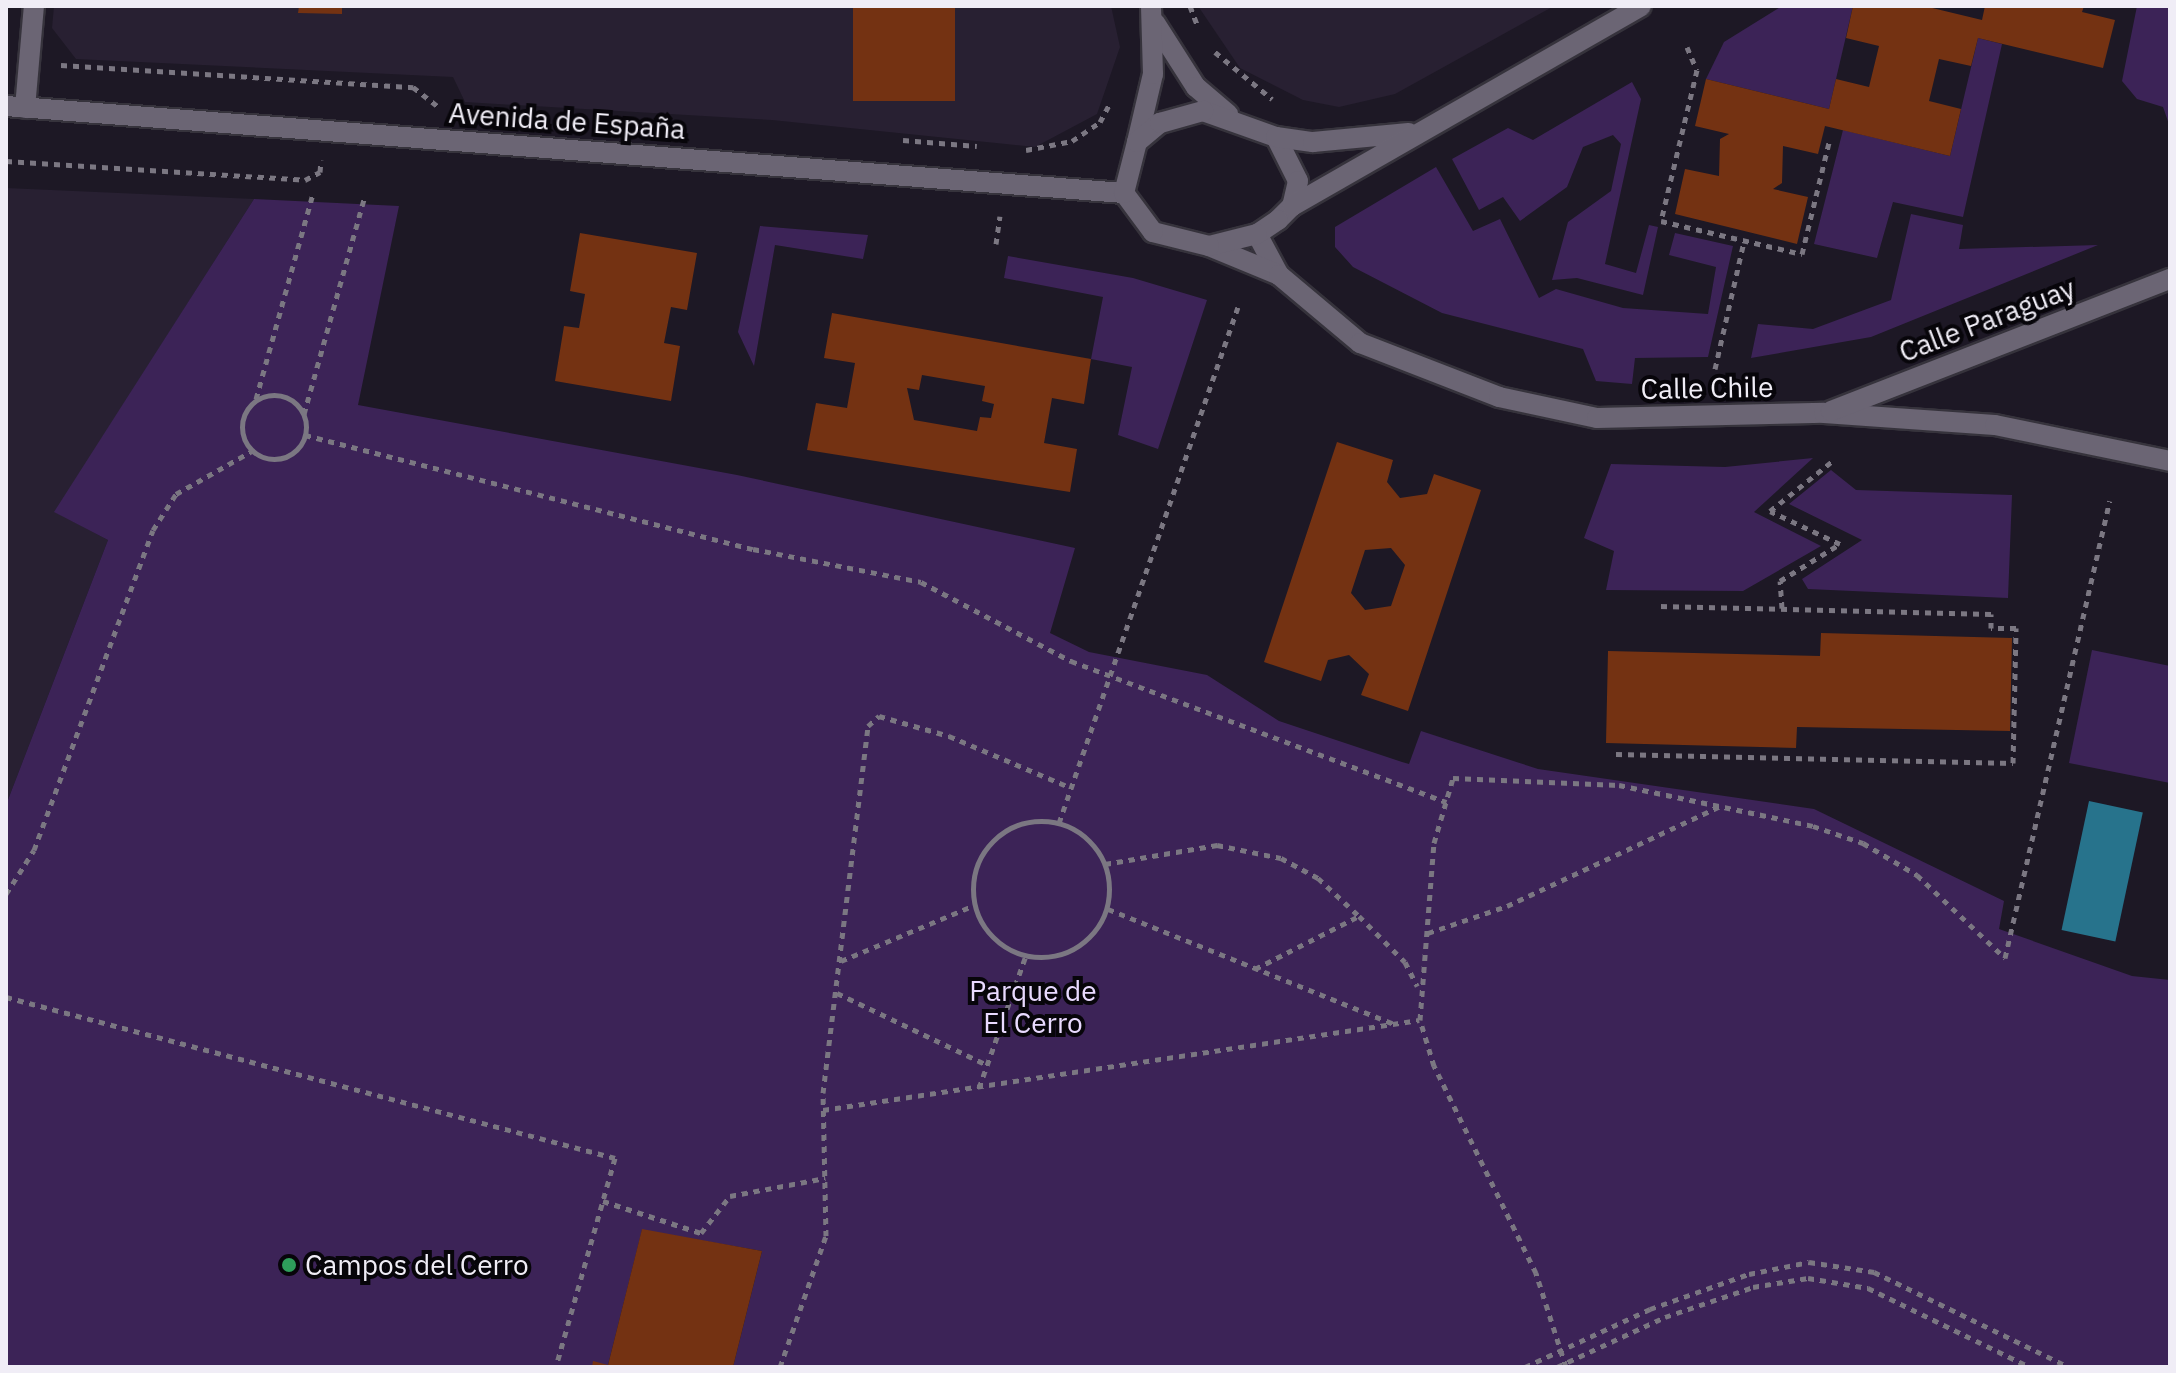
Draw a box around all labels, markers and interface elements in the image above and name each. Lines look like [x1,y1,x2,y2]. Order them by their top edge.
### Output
street label: Avenida de España [447,96,687,146]
street label: Calle Paraguay [1894,271,2080,369]
street label: Calle Chile [1640,370,1774,406]
park label: Parque de El Cerro [969,974,1097,1040]
place label: Campos del Cerro [305,1248,529,1282]
marker: Campos del Cerro [280,1256,298,1274]

